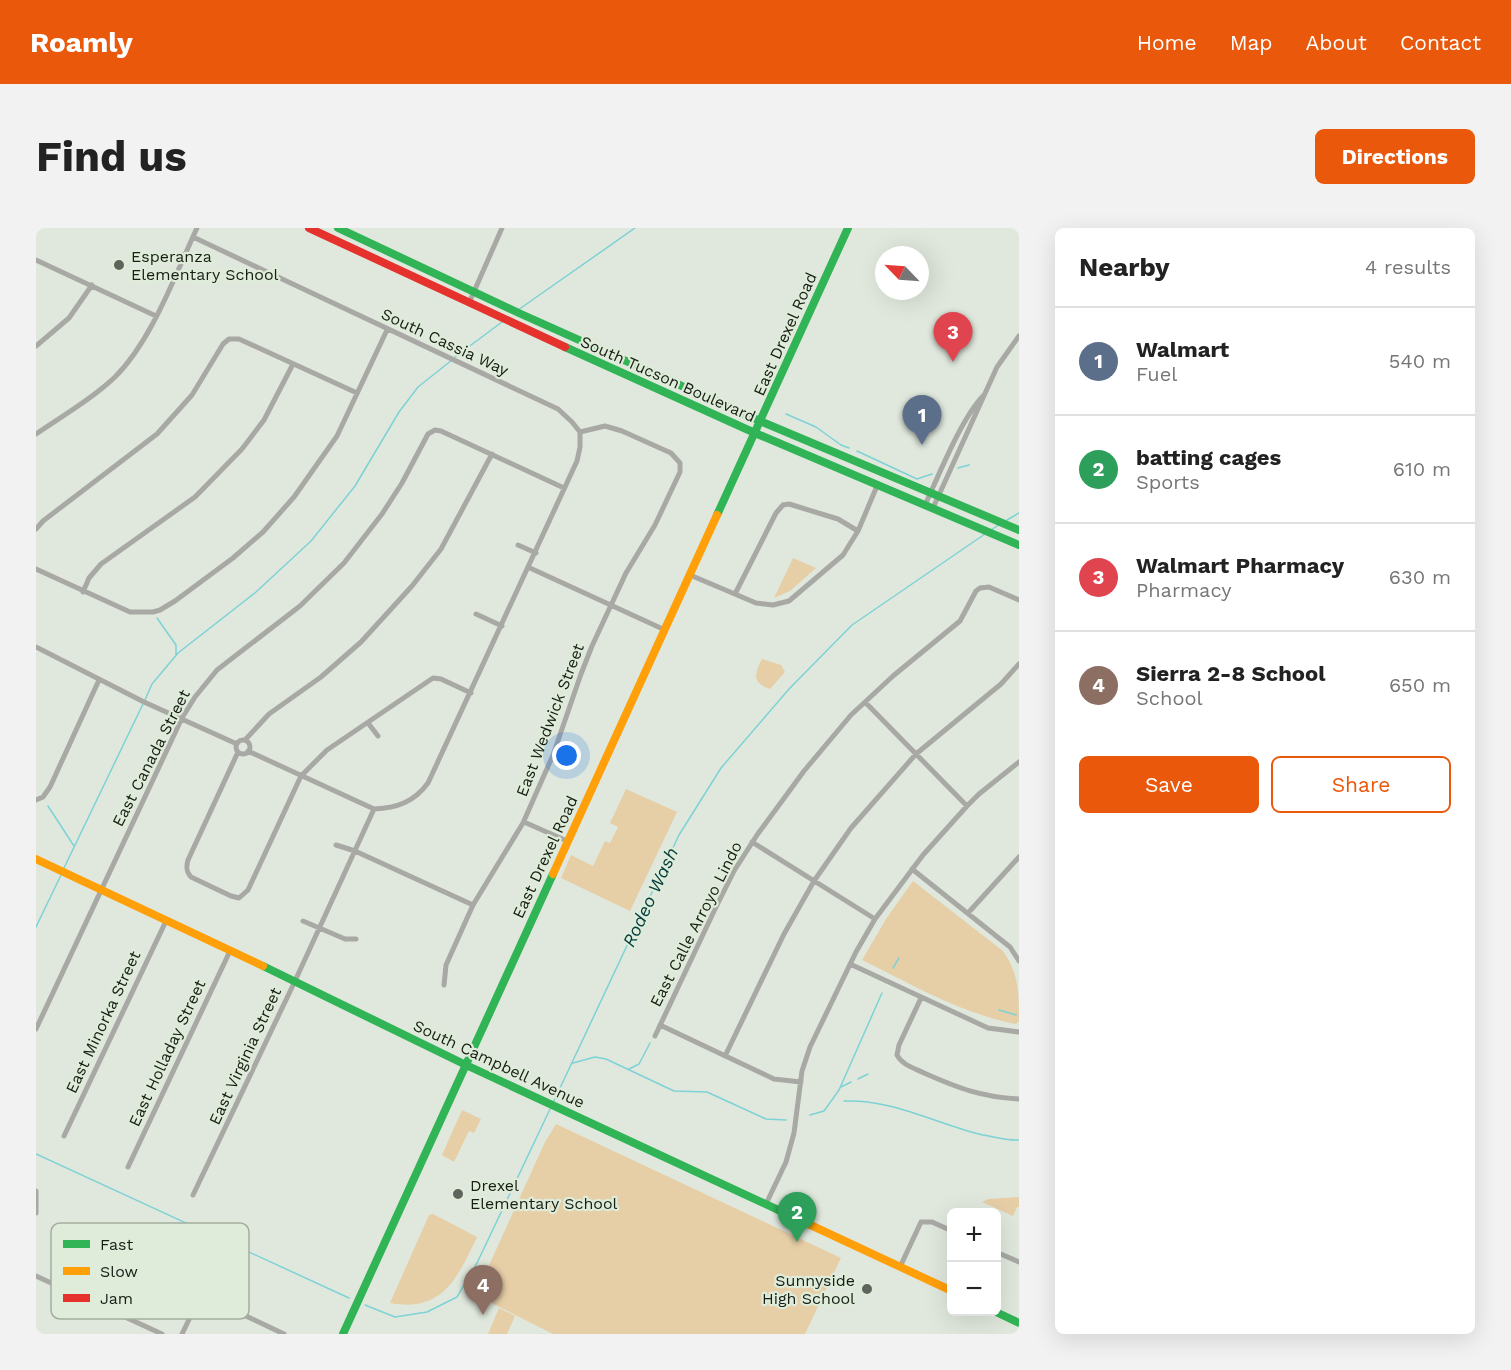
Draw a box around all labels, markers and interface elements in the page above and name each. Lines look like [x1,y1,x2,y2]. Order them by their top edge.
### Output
text: Roamly [30,26,133,59]
text: Home [1137,30,1197,55]
text: Map [1230,30,1273,55]
text: About [1306,30,1367,55]
text: Contact [1400,30,1481,55]
button: Directions [1315,129,1475,184]
text: Find us [36,132,187,181]
north arrow [875,246,929,300]
place label: Esperanza Elementary School [131,247,279,284]
text: Nearby [1079,252,1170,282]
text: 4 results [1365,255,1451,279]
marker: Esperanza Elementary School [112,258,126,272]
street label: East Drexel Road [749,269,821,399]
street label: South Cassia Way [378,304,512,380]
pin: 3 [934,312,972,362]
street label: South Tucson Boulevard [578,332,758,426]
text: Walmart [1136,337,1229,362]
text: 1 [1094,349,1103,373]
text: 540 m [1389,349,1451,373]
text: Fuel [1136,362,1177,386]
pin: 1 [902,396,942,445]
text: batting cages [1136,445,1281,470]
text: 2 [1093,457,1104,481]
text: 610 m [1393,457,1451,481]
text: Sports [1136,470,1200,494]
text: Walmart Pharmacy [1136,553,1344,578]
text: 3 [1093,565,1104,589]
text: 630 m [1389,565,1451,589]
text: Pharmacy [1136,578,1232,602]
street label: East Wedwick Street [512,640,588,799]
text: Sierra 2-8 School [1136,661,1325,686]
text: 4 [1092,673,1105,697]
text: 650 m [1389,673,1451,697]
street label: East Canada Street [108,686,194,830]
text: School [1136,686,1203,710]
your location [552,741,581,770]
button: Save [1079,756,1259,813]
button: Share [1271,756,1451,813]
street label: East Drexel Road [508,793,582,921]
street label: East Calle Arroyo Lindo [646,838,746,1010]
water label: Rodeo Wash [618,844,682,950]
street label: East Minorka Street [62,947,144,1096]
street label: East Holladay Street [125,976,210,1130]
street label: East Virginia Street [205,984,285,1128]
street label: South Campbell Avenue [410,1016,588,1112]
place label: Drexel Elementary School [470,1176,618,1213]
marker: Drexel Elementary School [451,1187,465,1201]
pin: 2 [778,1192,816,1242]
map controls [947,1208,1001,1316]
button: + [947,1208,1001,1262]
legend [51,1223,249,1319]
text: Fast [100,1235,133,1254]
text: Slow [100,1262,138,1281]
button: − [947,1262,1001,1316]
pin: 4 [464,1266,502,1315]
place label: Sunnyside High School [762,1271,855,1308]
marker: Sunnyside High School [860,1282,874,1296]
text: Jam [100,1289,133,1308]

